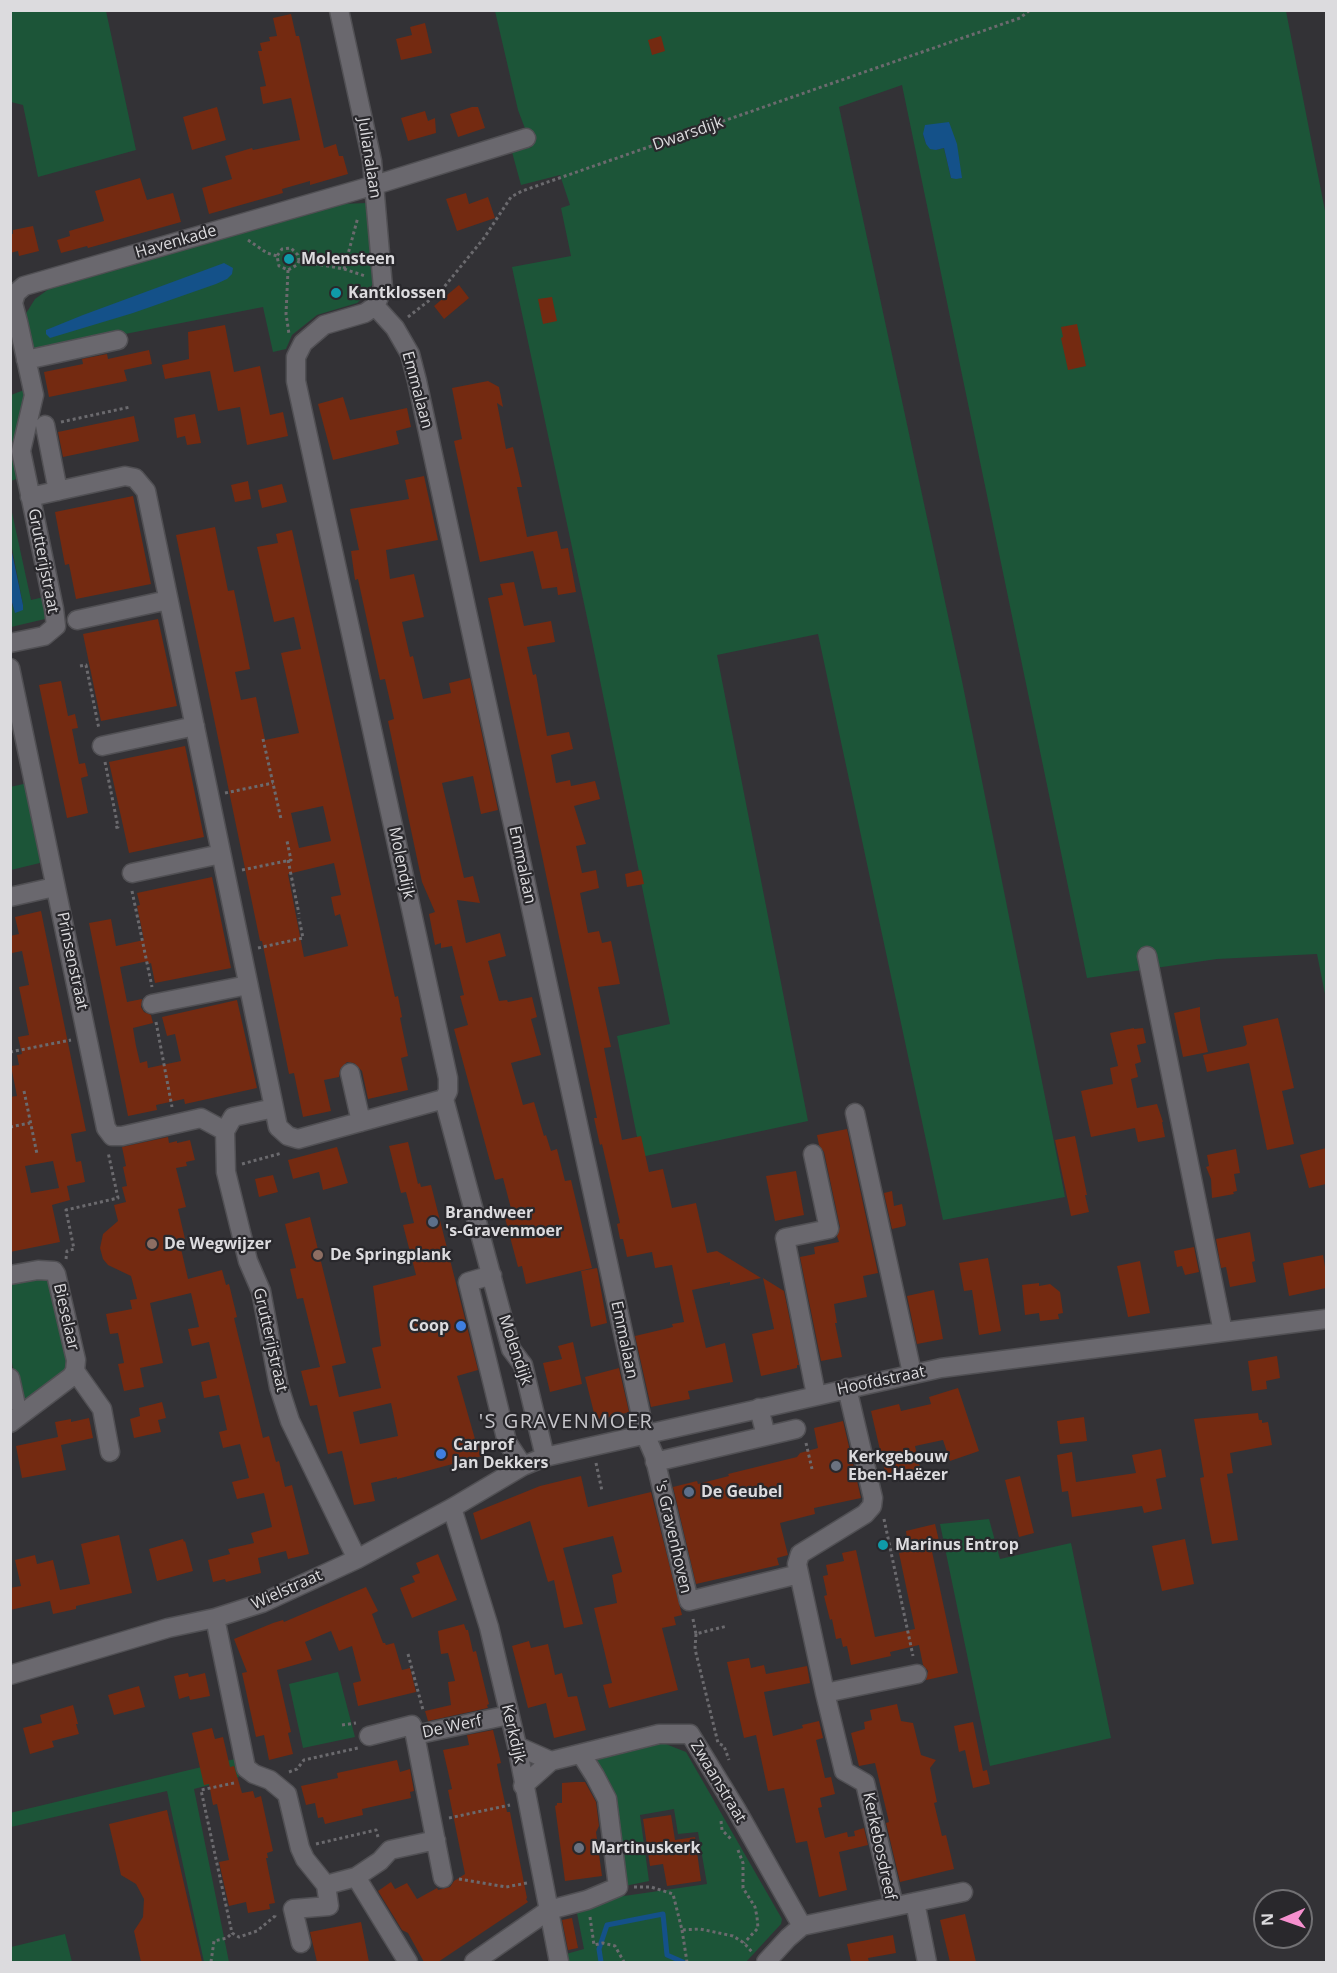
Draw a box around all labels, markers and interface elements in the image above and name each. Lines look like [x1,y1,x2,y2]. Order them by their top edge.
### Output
street label: Dwarsdijk [650,113,726,155]
street label: Julianalaan [353,116,385,200]
street label: Havenkade [133,221,219,263]
place label: Molensteen [301,249,395,269]
marker: Molensteen [282,252,296,266]
place label: Kantklossen [348,283,446,303]
marker: Kantklossen [329,286,343,300]
street label: Emmalaan [397,349,437,431]
street label: Grutterijstraat [23,507,63,615]
street label: Emmalaan [504,824,540,906]
street label: Molendijk [384,825,418,901]
street label: Prinsenstraat [52,910,92,1012]
place label: Brandweer 's-Gravenmoer [445,1203,562,1241]
marker: Brandweer 's-Gravenmoer [426,1215,440,1229]
place label: De Wegwijzer [164,1234,271,1254]
marker: De Wegwijzer [145,1237,159,1251]
place label: De Springplank [330,1245,451,1265]
marker: De Springplank [311,1248,325,1262]
street label: Bieselaar [49,1282,83,1352]
street label: Grutterijstraat [249,1286,291,1394]
street label: Emmalaan [606,1299,642,1381]
street label: Molendijk [494,1312,536,1388]
place label: Coop [409,1316,449,1336]
marker: Coop [454,1319,468,1333]
street label: Hoofdstraat [835,1362,927,1400]
district label: 'S GRAVENMOER [479,1410,653,1434]
place label: Carprof Jan Dekkers [453,1435,548,1473]
marker: Carprof Jan Dekkers [434,1447,448,1461]
place label: Kerkgebouw Eben-Haëzer [848,1447,948,1485]
marker: Kerkgebouw Eben-Haëzer [829,1459,843,1473]
street label: 's Gravenhoven [651,1479,695,1595]
place label: De Geubel [701,1482,782,1502]
marker: De Geubel [682,1485,696,1499]
place label: Marinus Entrop [895,1535,1019,1555]
marker: Marinus Entrop [876,1538,890,1552]
street label: Wielstraat [249,1566,325,1614]
street label: Kerkdijk [497,1703,529,1765]
street label: De Werf [420,1711,484,1743]
street label: Zwaanstraat [686,1737,750,1827]
street label: Kerkebosdreef [858,1790,900,1902]
place label: Martinuskerk [591,1838,700,1858]
marker: Martinuskerk [572,1841,586,1855]
north arrow [1253,1889,1313,1949]
text: N [1256,1913,1278,1926]

